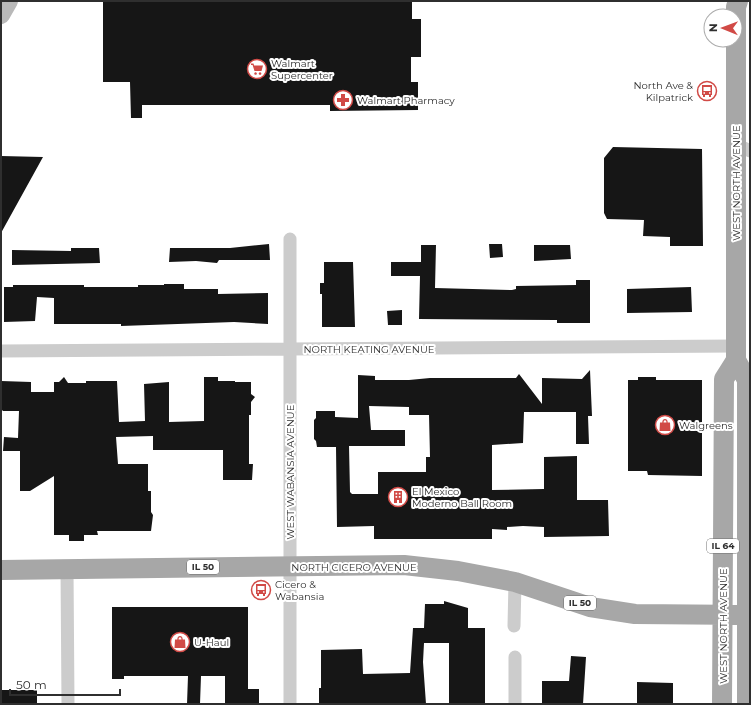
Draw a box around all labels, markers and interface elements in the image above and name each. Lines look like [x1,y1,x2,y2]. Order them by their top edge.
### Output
north arrow [703,8,743,48]
text: N [706,23,720,32]
place label: Walmart Supercenter [271,57,333,82]
supermarket icon: Walmart Supercenter [246,58,268,80]
place label: North Ave & Kilpatrick [633,79,693,104]
bus stop icon: North Ave & Kilpatrick [696,80,718,102]
pharmacy icon: Walmart Pharmacy [332,89,354,111]
place label: Walmart Pharmacy [357,94,455,107]
street label: WEST NORTH AVENUE [730,125,743,241]
street label: NORTH KEATING AVENUE [303,343,435,356]
street label: WEST WABANSIA AVENUE [284,404,297,539]
shop icon: Walgreens [654,414,676,436]
place label: Walgreens [679,419,733,432]
place label: El Mexico Moderno Ball Room [412,485,512,510]
building icon: El Mexico Moderno Ball Room [387,486,409,508]
road number: IL 64 [707,539,739,553]
road number: IL 50 [187,560,219,574]
street label: NORTH CICERO AVENUE [291,561,417,574]
street label: WEST NORTH AVENUE [717,568,730,684]
place label: Cicero & Wabansia [275,578,324,603]
bus stop icon: Cicero & Wabansia [250,579,272,601]
road number: IL 50 [564,596,596,610]
shop icon: U-Haul [169,631,191,653]
place label: U-Haul [194,636,229,649]
scale bar [10,671,120,697]
text: 50 m [16,677,47,692]

